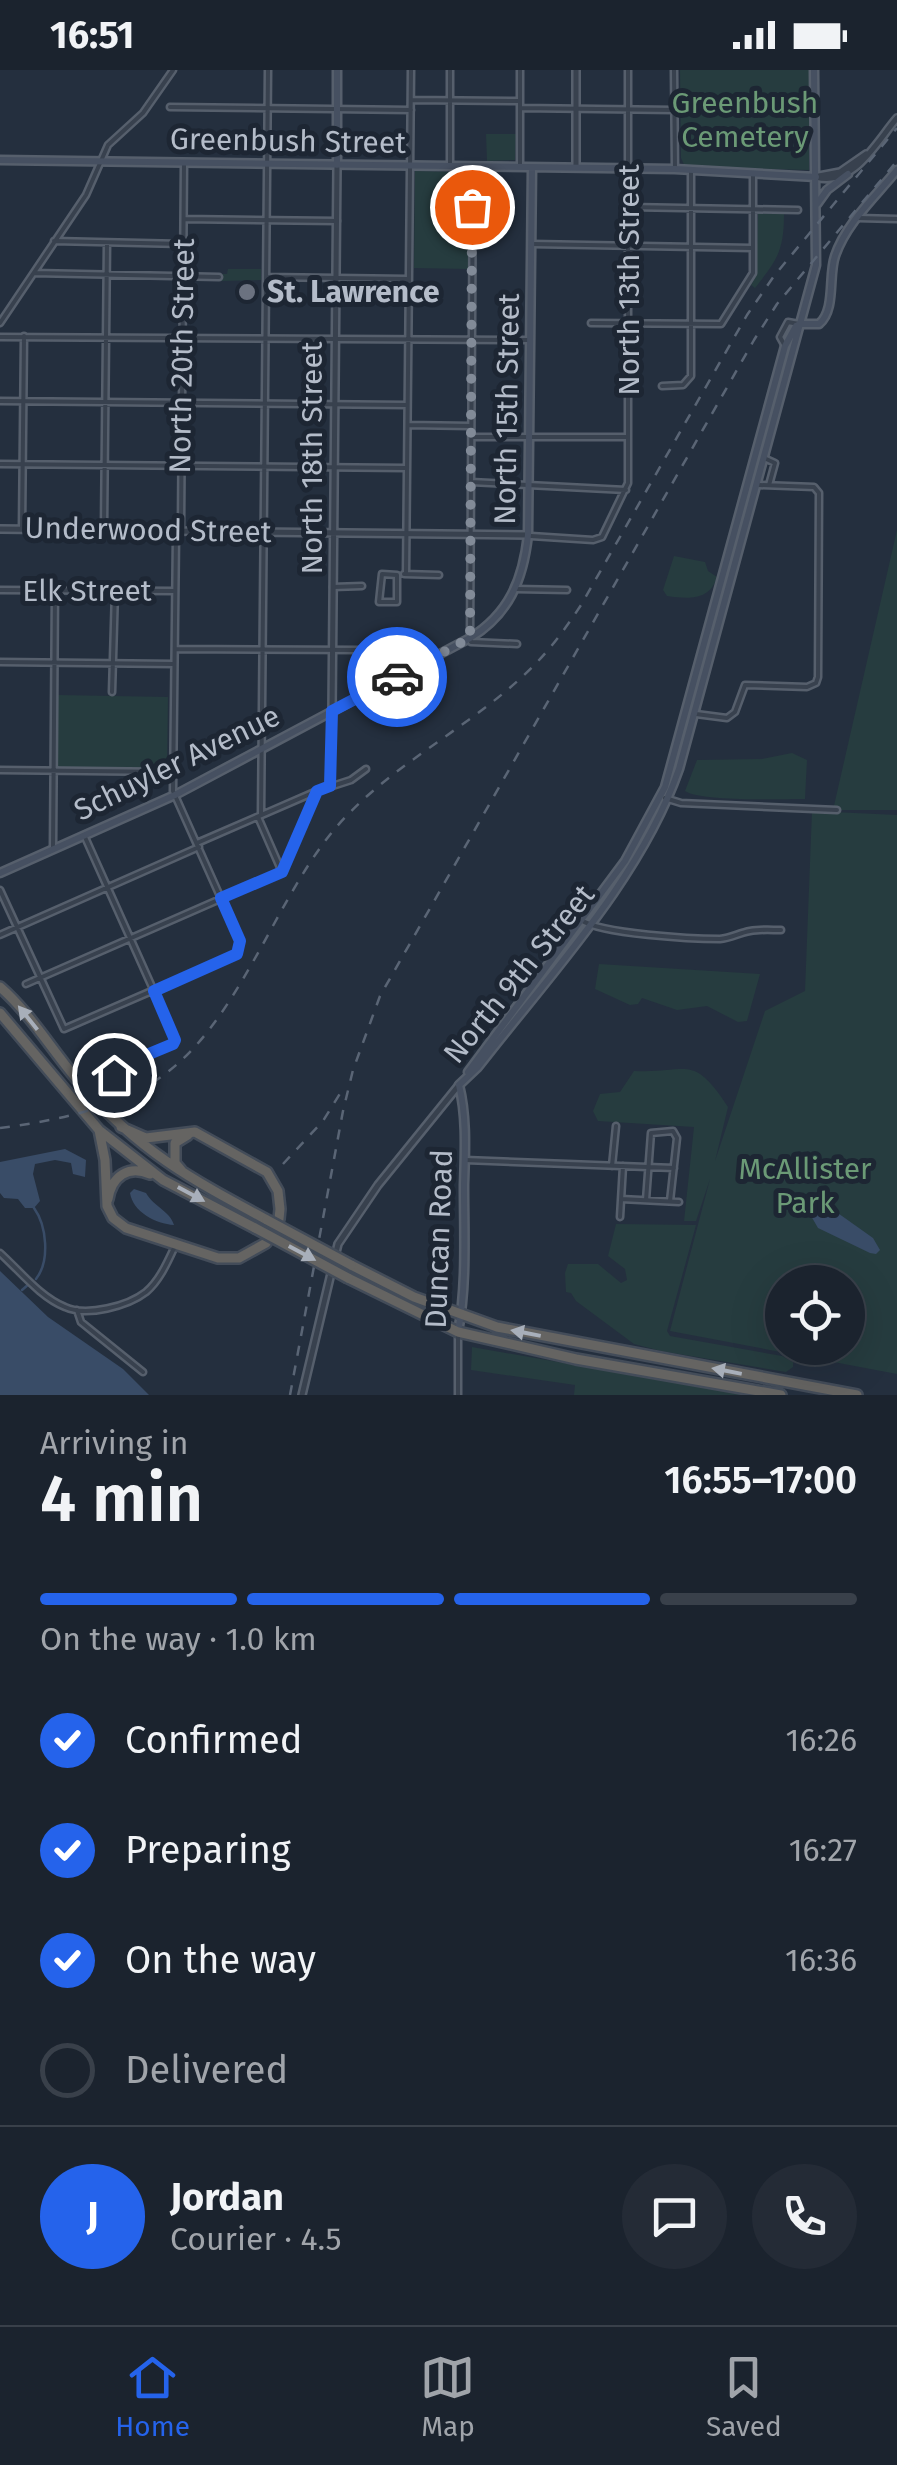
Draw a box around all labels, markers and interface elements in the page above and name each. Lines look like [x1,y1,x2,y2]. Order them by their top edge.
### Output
text: 16:51 [50,12,134,58]
park label: Greenbush Cemetery [672,85,818,155]
street label: Greenbush Street [170,121,407,161]
street label: North 13th Street [611,164,647,396]
pin [430,165,515,250]
icon: bag [445,180,500,235]
street label: North 20th Street [162,238,202,474]
place label: St. Lawrence [267,274,439,310]
marker: St. Lawrence [236,281,258,303]
street label: North 15th Street [487,293,527,525]
street label: North 18th Street [294,341,330,575]
street label: Underwood Street [24,510,272,550]
street label: Elk Street [22,573,152,609]
courier [347,627,447,727]
icon: car [370,650,425,705]
street label: Schuyler Avenue [68,698,286,828]
street label: North 9th Street [436,877,602,1071]
one-way arrow [18,1005,39,1030]
pin [72,1033,157,1118]
icon: home [87,1048,142,1103]
street label: Duncan Road [418,1149,460,1329]
park label: McAllister Park [738,1151,872,1221]
one-way arrow [176,1185,205,1202]
one-way arrow [287,1244,316,1261]
map controls [765,1265,865,1365]
button: locate [765,1265,865,1365]
one-way arrow [510,1324,541,1340]
one-way arrow [711,1363,742,1378]
text: Arriving in [40,1424,188,1462]
text: 16:55–17:00 [664,1457,857,1503]
text: 4 min [40,1460,203,1538]
text: On the way · 1.0 km [40,1620,317,1658]
icon: check [40,1713,95,1768]
text: Confirmed [125,1717,303,1763]
text: 16:26 [786,1721,857,1759]
icon: check [40,1823,95,1878]
text: Preparing [125,1827,291,1873]
text: 16:27 [789,1831,857,1869]
icon: check [40,1933,95,1988]
text: On the way [125,1937,316,1983]
text: 16:36 [785,1941,857,1979]
text: Delivered [125,2047,288,2093]
button: chat [622,2164,727,2269]
button: phone [752,2164,857,2269]
text: Jordan [170,2174,284,2220]
text: J [86,2193,99,2239]
text: Courier · 4.5 [170,2220,341,2258]
tab: Home [115,2350,190,2443]
tab: Map [420,2350,475,2443]
tab: Saved [706,2350,782,2443]

